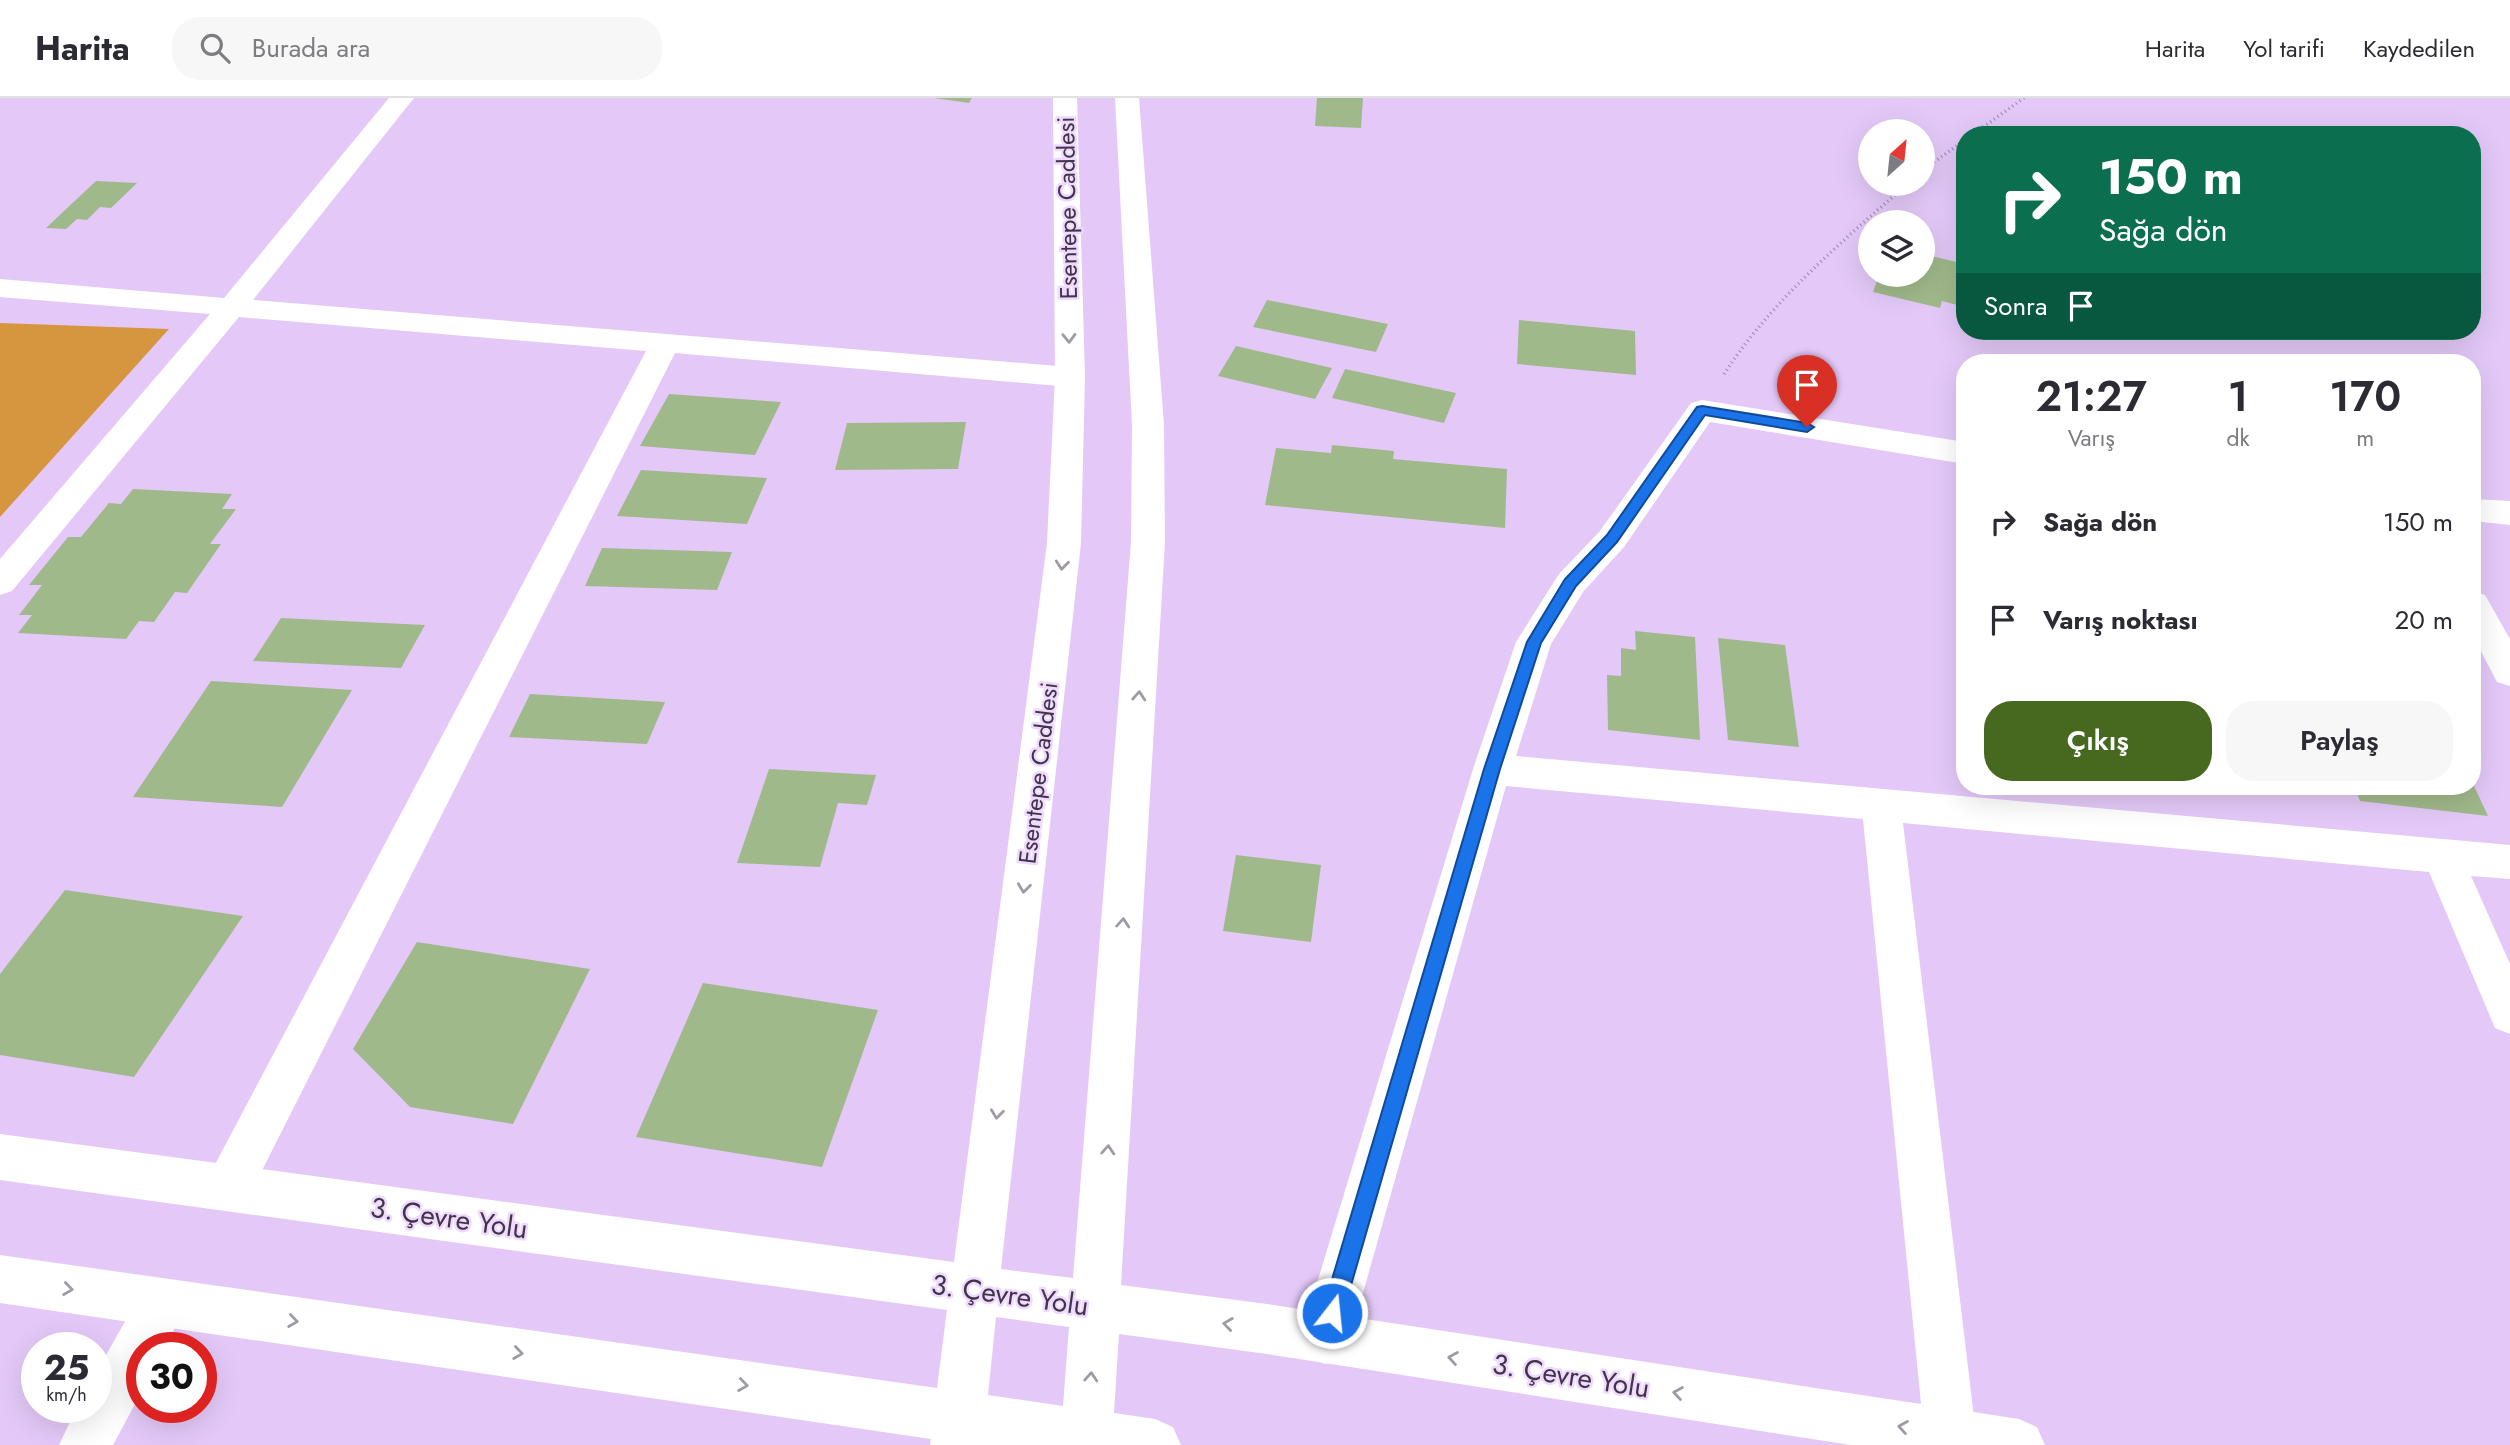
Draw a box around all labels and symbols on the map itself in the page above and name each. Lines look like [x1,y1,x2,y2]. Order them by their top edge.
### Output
street label: Esentepe Caddesi [1048,116,1086,300]
north arrow [1858,119,1936,196]
one-way arrow [1061,333,1077,343]
pin [1777,355,1837,427]
one-way arrow [1055,560,1070,571]
street label: Esentepe Caddesi [1009,680,1067,866]
one-way arrow [1131,690,1146,701]
one-way arrow [1017,882,1032,894]
one-way arrow [1116,917,1131,928]
one-way arrow [989,1108,1004,1120]
one-way arrow [1100,1144,1115,1155]
street label: 3. Çevre Yolu [368,1187,530,1249]
street label: 3. Çevre Yolu [929,1264,1091,1326]
position arrow [1295,1276,1369,1350]
one-way arrow [62,1281,73,1296]
one-way arrow [287,1313,299,1328]
one-way arrow [1222,1317,1234,1332]
speed limit sign: 30 [126,1332,217,1423]
street label: 3. Çevre Yolu [1490,1343,1652,1409]
one-way arrow [512,1345,524,1360]
one-way arrow [1447,1351,1459,1366]
one-way arrow [1083,1371,1098,1382]
one-way arrow [737,1377,749,1392]
one-way arrow [1672,1386,1684,1401]
one-way arrow [1897,1420,1909,1435]

